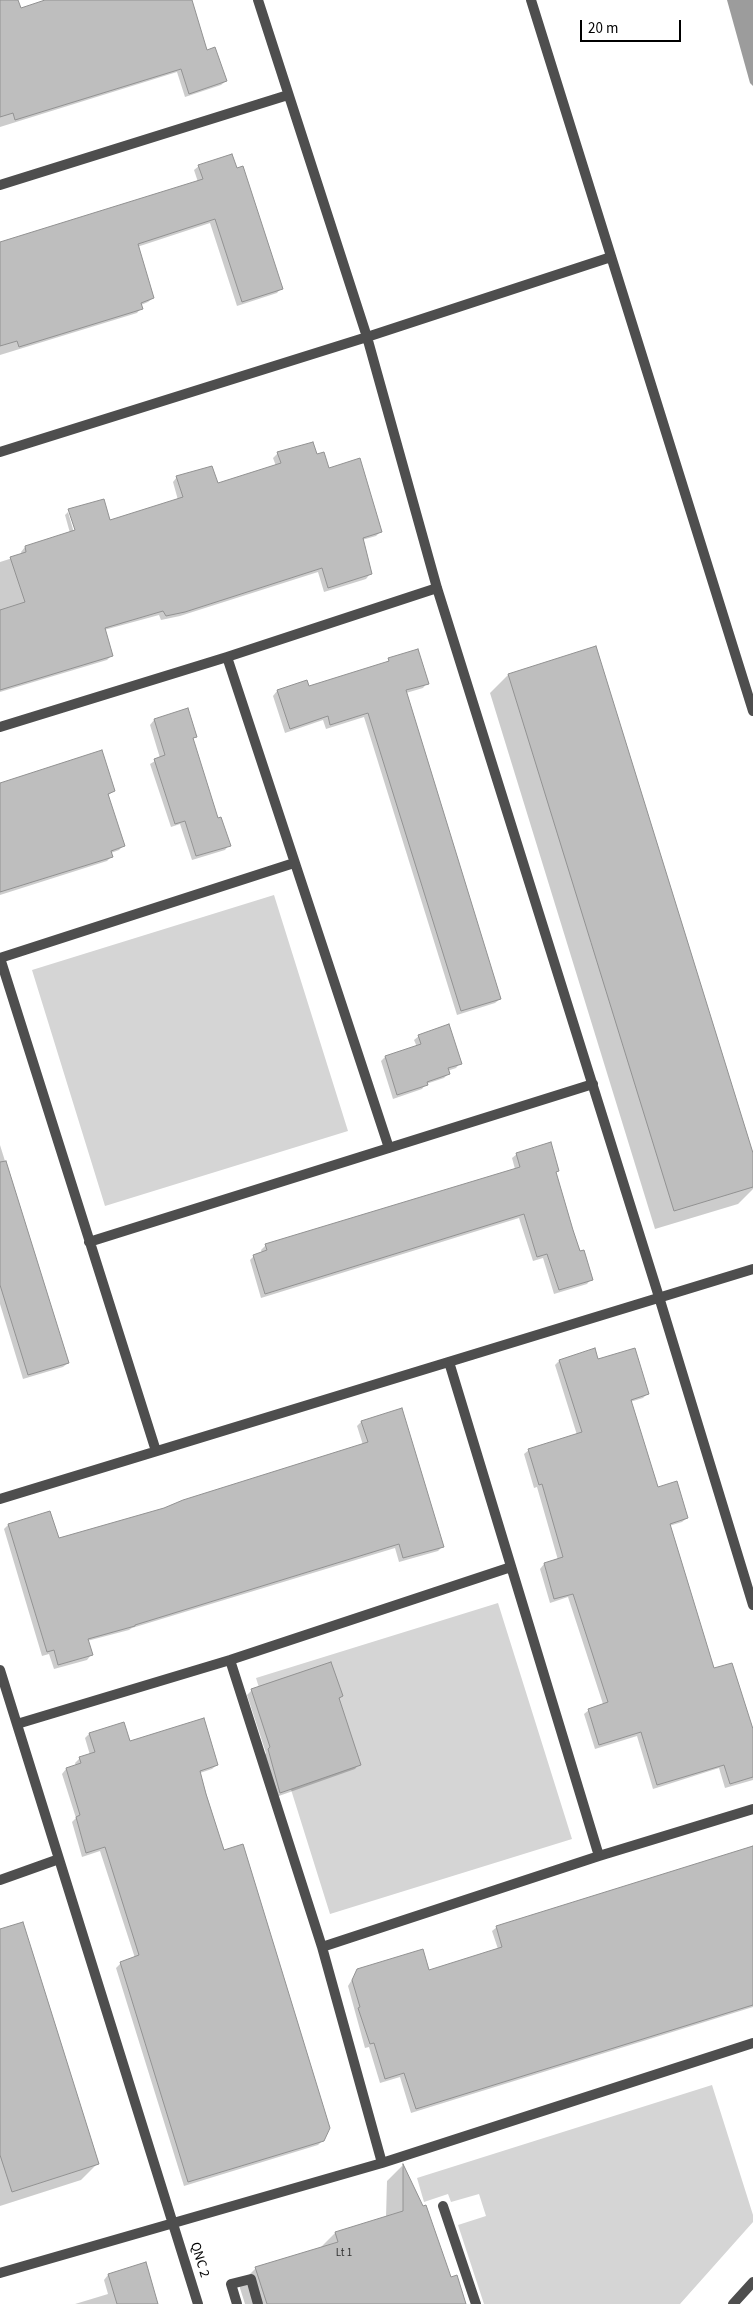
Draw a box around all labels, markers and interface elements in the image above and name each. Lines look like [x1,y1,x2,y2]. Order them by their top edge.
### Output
scale bar [583,10,684,42]
text: 20 m [588,18,618,39]
street label: QNC 2 [186,2240,212,2280]
house number: Lt 1 [336,2247,352,2261]

